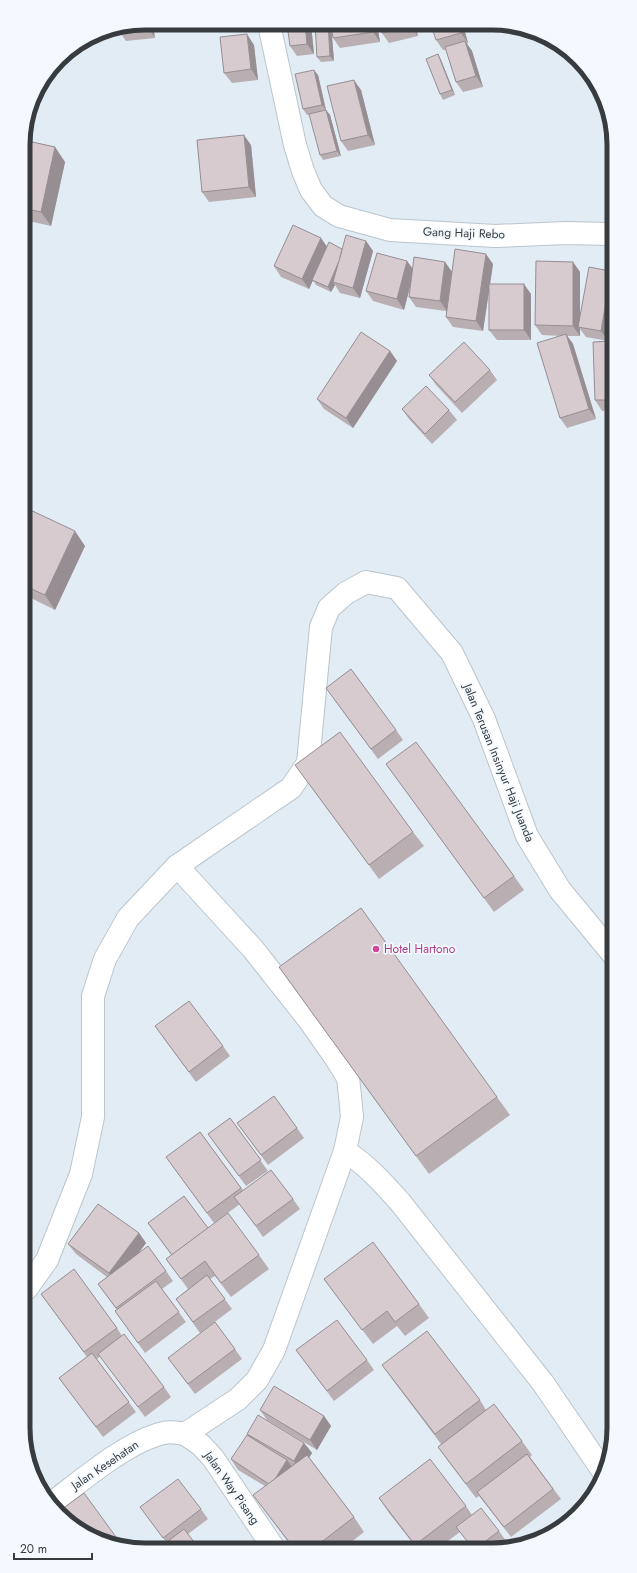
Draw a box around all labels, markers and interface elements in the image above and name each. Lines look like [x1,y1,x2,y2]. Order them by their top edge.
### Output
street label: Gang Haji Rebo [423,223,506,243]
street label: Jalan Terusan Insinyur Haji Juanda [458,679,539,845]
place label: Hotel Hartono [384,940,456,958]
marker: Hotel Hartono [371,944,381,954]
street label: Jalan Kesehatan [66,1436,142,1495]
street label: Jalan Way Pisang [199,1446,264,1528]
scale bar [14,1535,92,1561]
text: 20 m [20,1540,47,1558]

